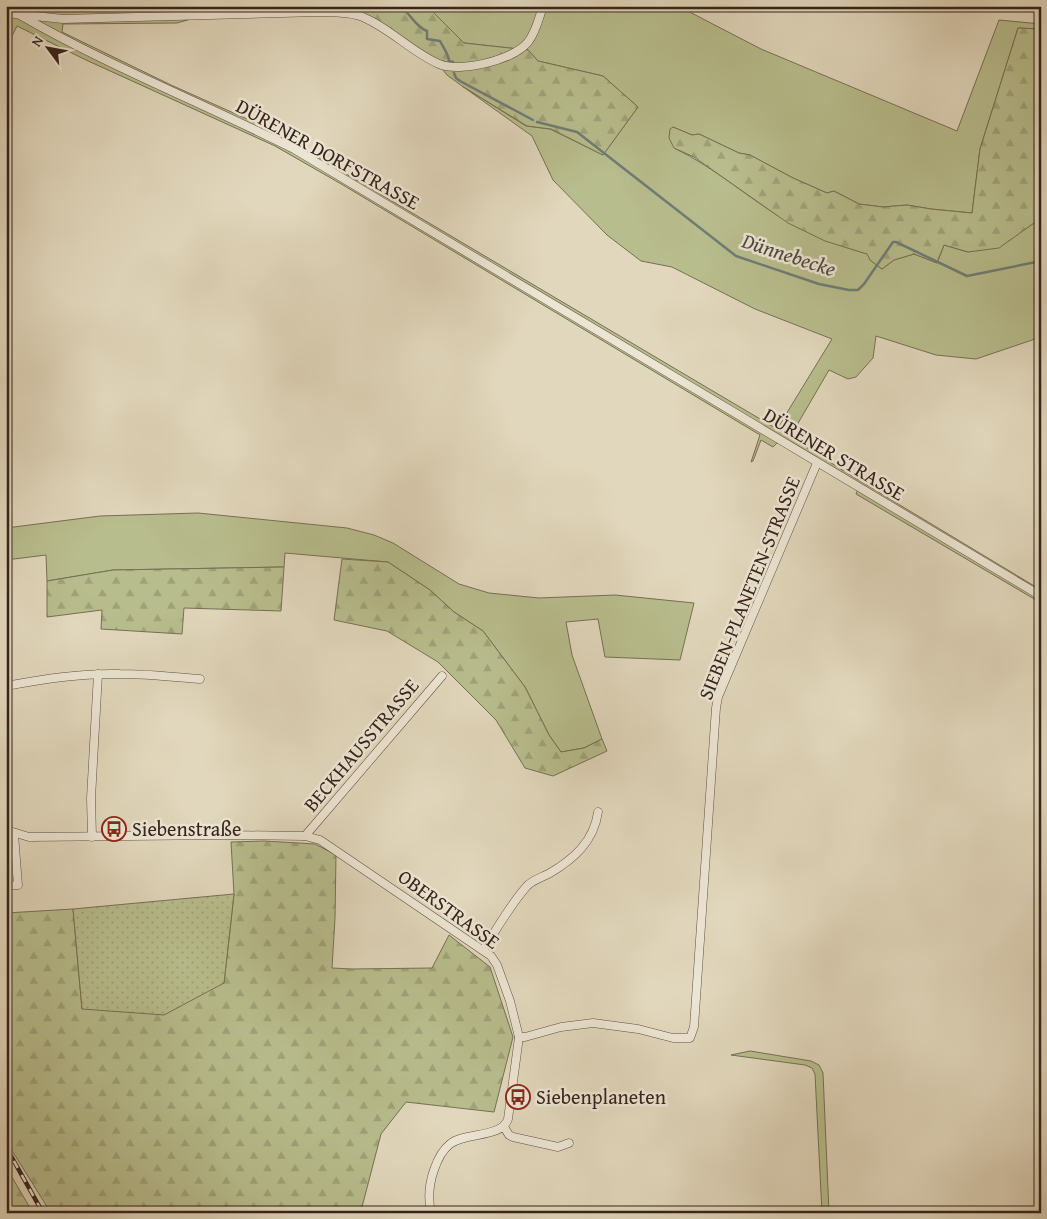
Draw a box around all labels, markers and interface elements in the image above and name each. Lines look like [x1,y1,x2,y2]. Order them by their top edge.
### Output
north arrow [22,22,72,72]
text: N [26,31,48,50]
street label: DÜRENER DORFSTRASSE [231,91,425,216]
water label: Dünnebecke [737,225,840,284]
street label: DÜRENER STRASSE [758,400,910,507]
street label: SIEBEN-PLANETEN-STRASSE [690,472,807,704]
street label: BECKHAUSSTRASSE [296,672,425,818]
place label: Siebenstraße [132,814,241,843]
bus stop icon: Siebenstraße [101,816,127,842]
street label: OBERSTRASSE [392,862,506,955]
place label: Siebenplaneten [536,1082,666,1111]
bus stop icon: Siebenplaneten [505,1084,531,1110]

